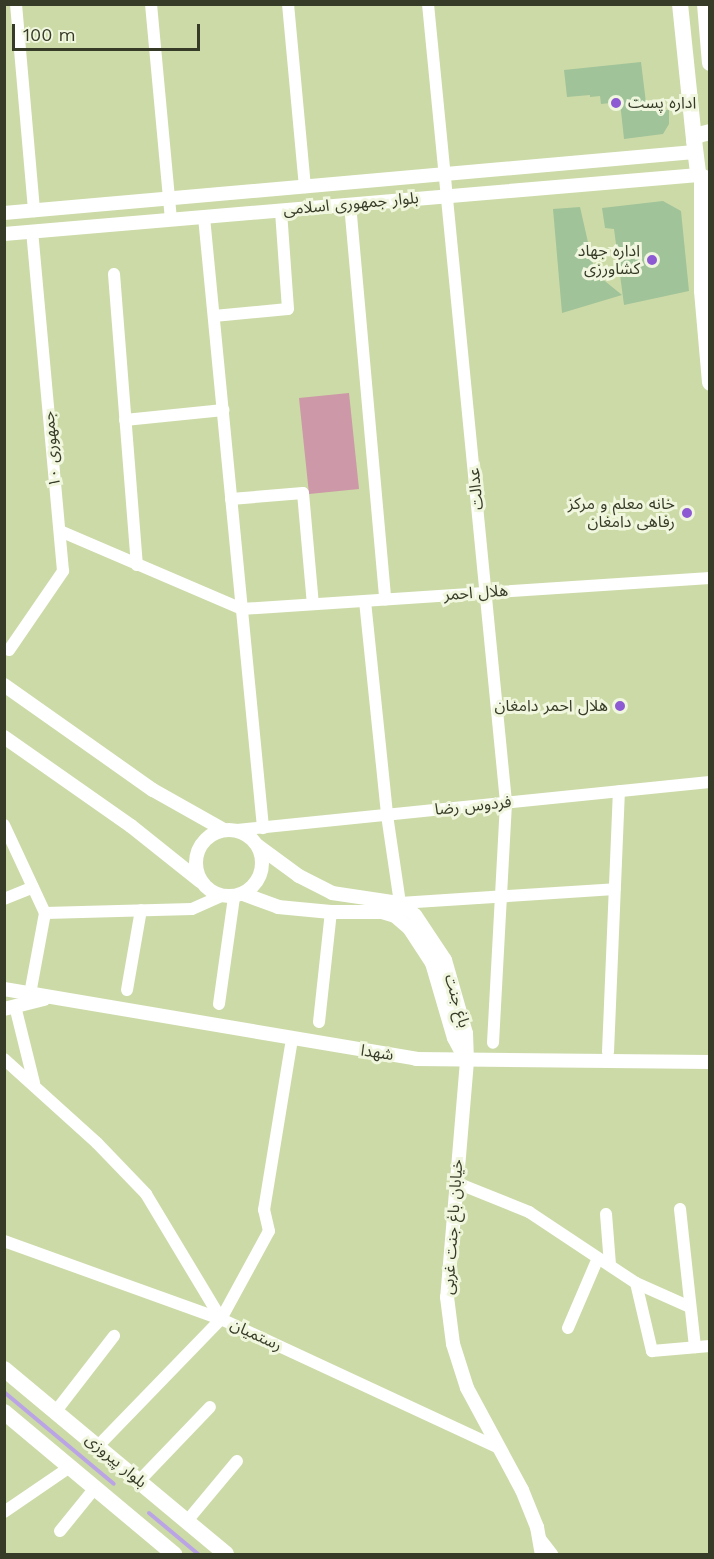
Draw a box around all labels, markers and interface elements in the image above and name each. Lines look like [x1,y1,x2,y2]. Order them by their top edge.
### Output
scale bar [15,12,202,50]
text: 100 m [23,24,76,45]
place label: اداره پست [628,93,696,113]
marker: اداره پست [609,96,623,110]
street label: بلوار جمهوری اسلامی [283,189,419,219]
place label: اداره جهاد کشاورزی [578,241,640,279]
marker: اداره جهاد کشاورزی [645,253,659,267]
street label: جمهوری ۱۰ [39,410,65,488]
street label: عدالت [464,467,488,511]
place label: خانه معلم و مرکز رفاهی دامغان [568,494,675,532]
marker: خانه معلم و مرکز رفاهی دامغان [680,506,694,520]
street label: هلال احمر [443,581,509,605]
place label: هلال احمر دامغان [495,696,608,716]
marker: هلال احمر دامغان [613,699,627,713]
street label: فردوس رضا [434,792,512,820]
street label: باغ جنت [440,972,474,1030]
street label: شهدا [359,1041,395,1065]
street label: خیابان باغ جنت غربی [439,1159,467,1295]
street label: رستمیان [227,1315,285,1355]
street label: بلوار پیروزی [81,1430,151,1492]

